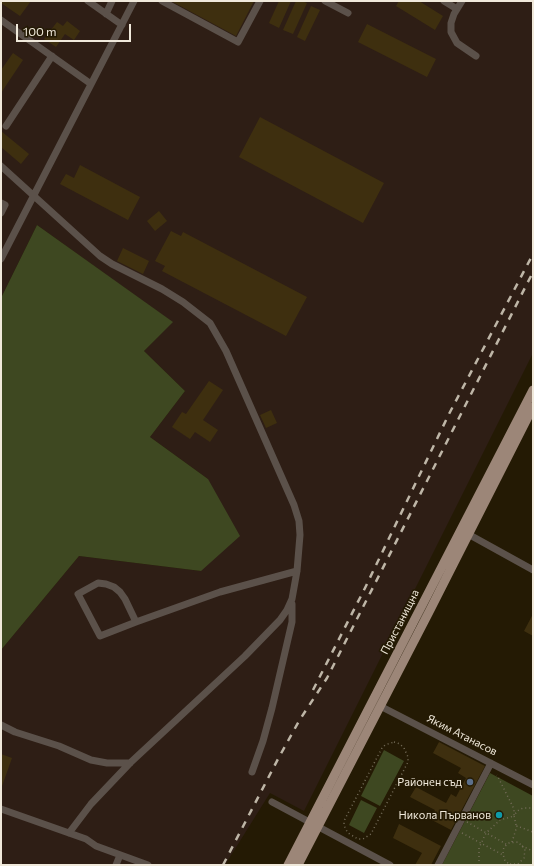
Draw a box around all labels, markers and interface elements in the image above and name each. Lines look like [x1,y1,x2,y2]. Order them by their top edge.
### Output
scale bar [18,16,133,42]
text: 100 m [23,24,57,38]
street label: Пристанищна [378,587,422,657]
street label: Яким Атанасов [425,712,499,758]
place label: Районен съд [397,775,462,789]
marker: Районен съд [465,777,475,787]
place label: Никола Първанов [398,808,491,822]
marker: Никола Първанов [494,810,504,820]

